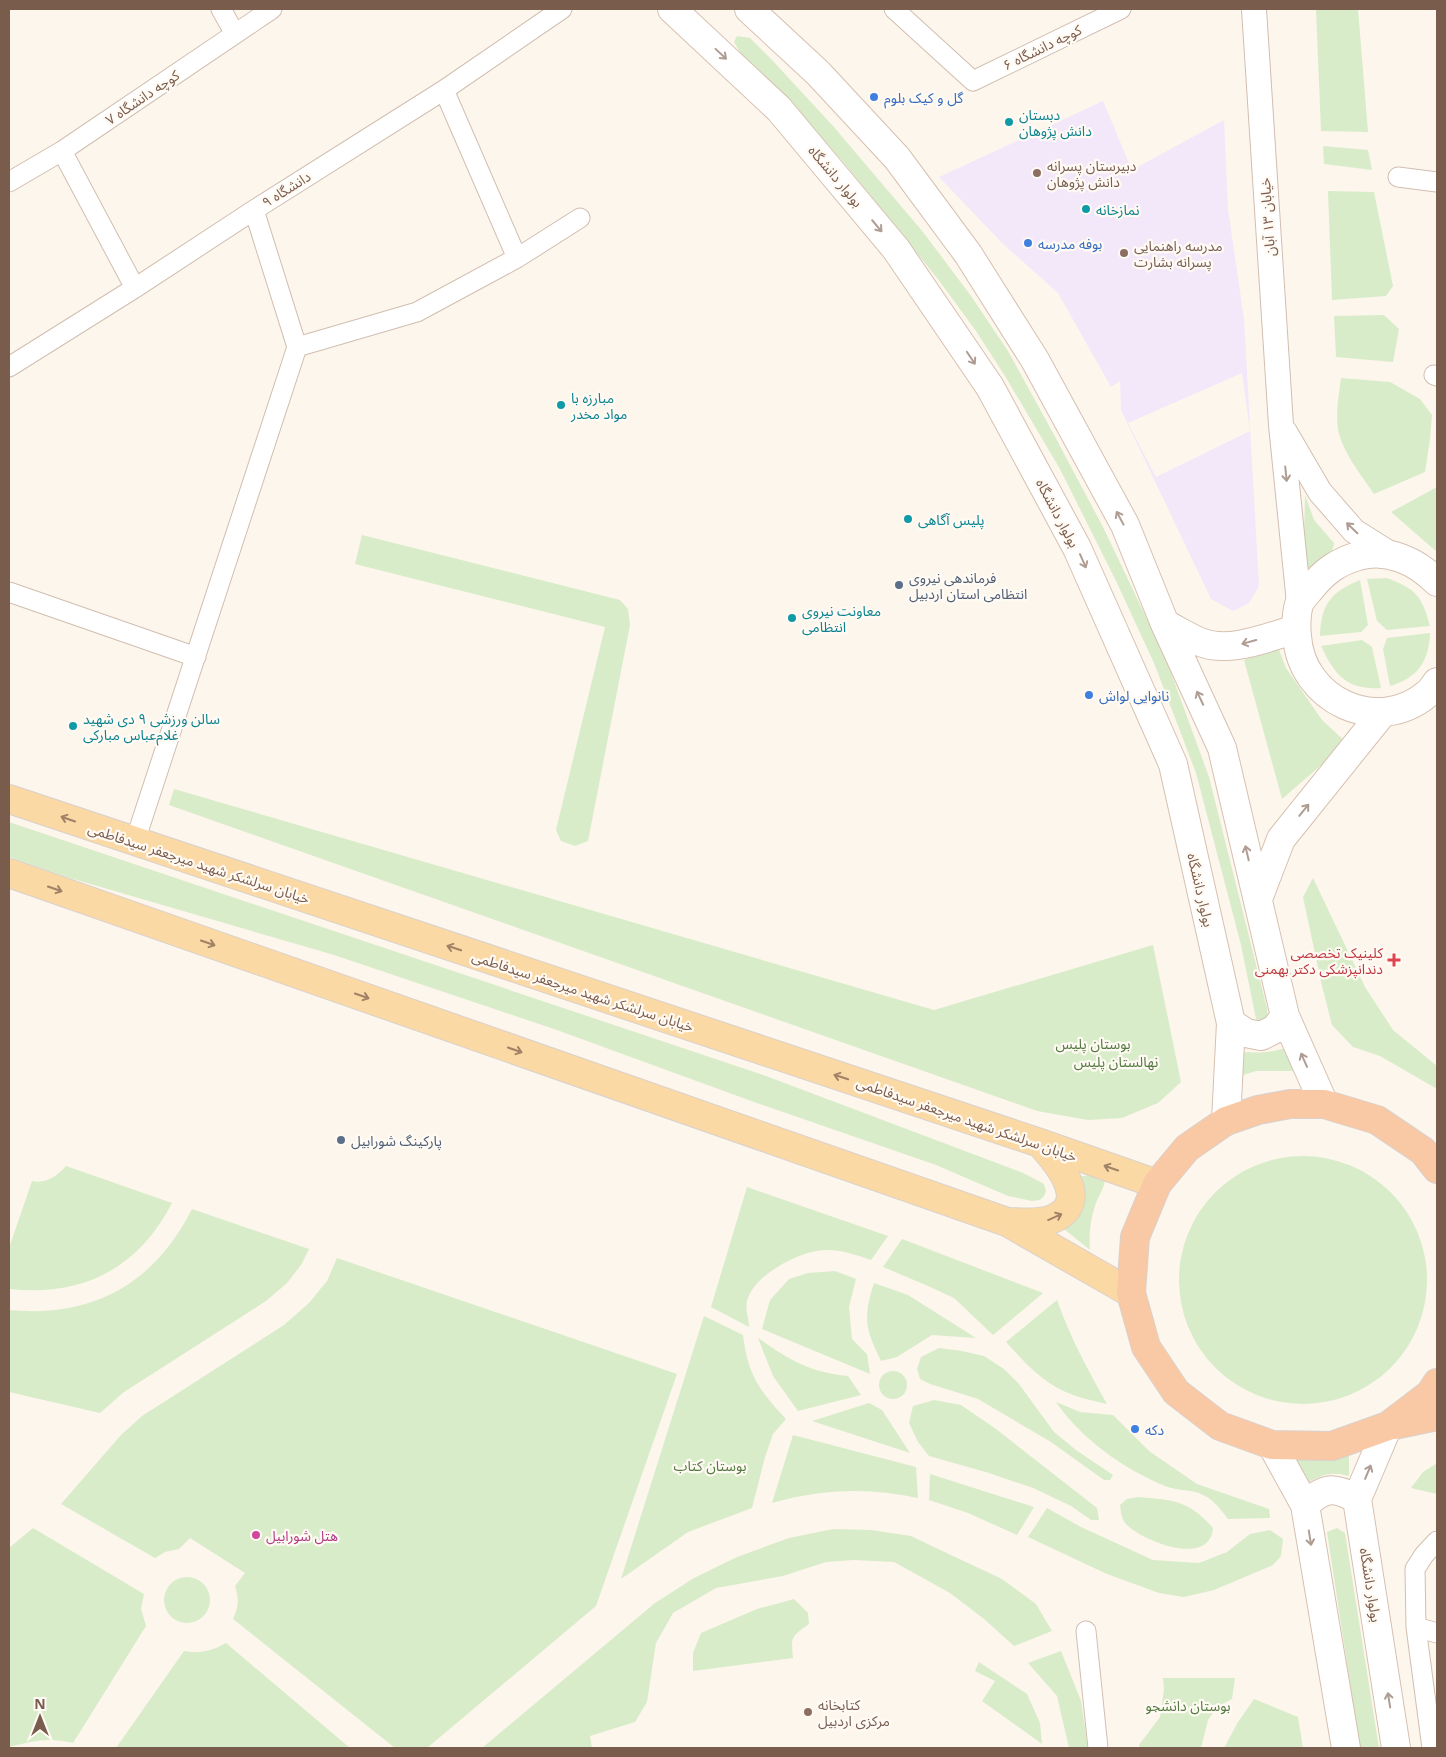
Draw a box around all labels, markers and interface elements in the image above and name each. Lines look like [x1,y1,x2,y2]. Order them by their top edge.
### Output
street label: کوچه دانشگاه ۶ [1000,20,1085,75]
one-way arrow [714,48,727,60]
street label: کوچه دانشگاه ۷ [101,65,183,130]
place label: گل و کیک بلوم [884,88,963,109]
marker: گل و کیک بلوم [868,91,880,103]
place label: دبستان دانش پژوهان [1019,105,1092,141]
marker: دبستان دانش پژوهان [1003,116,1015,128]
street label: بولوار دانشگاه [805,141,868,211]
place label: دبیرستان پسرانه دانش پژوهان [1047,156,1137,192]
street label: دانشگاه ۹ [258,166,314,211]
marker: دبیرستان پسرانه دانش پژوهان [1031,167,1043,179]
street label: خیابان ۱۳ آبان [1255,177,1279,257]
place label: نمازخانه [1096,200,1140,219]
marker: نمازخانه [1080,203,1092,215]
one-way arrow [871,219,883,232]
place label: بوفه مدرسه [1038,234,1103,253]
place label: مدرسه راهنمایی پسرانه بشارت [1134,236,1223,272]
marker: بوفه مدرسه [1022,237,1034,249]
marker: مدرسه راهنمایی پسرانه بشارت [1118,247,1130,259]
one-way arrow [966,351,976,365]
place label: مبارزه با مواد مخدر [570,388,627,423]
marker: مبارزه با مواد مخدر [555,399,567,411]
one-way arrow [1281,465,1291,481]
street label: بولوار دانشگاه [1032,475,1084,551]
place label: پلیس آگاهی [918,510,985,530]
one-way arrow [1115,511,1125,525]
marker: پلیس آگاهی [902,513,914,525]
one-way arrow [1346,522,1359,534]
one-way arrow [1079,553,1089,568]
place label: فرماندهی نیروی انتظامی استان اردبیل [909,568,1027,603]
marker: فرماندهی نیروی انتظامی استان اردبیل [893,579,905,591]
place label: معاونت نیروی انتظامی [802,601,881,636]
marker: معاونت نیروی انتظامی [786,612,798,624]
one-way arrow [1242,638,1258,647]
place label: نانوایی لواش [1099,686,1169,705]
marker: نانوایی لواش [1083,689,1095,701]
one-way arrow [1194,691,1204,706]
place label: سالن ورزشی ۹ دی شهید غلام‌عباس مبارکی [83,709,220,746]
marker: سالن ورزشی ۹ دی شهید غلام‌عباس مبارکی [67,720,79,732]
one-way arrow [1298,804,1309,817]
one-way arrow [60,813,76,823]
street label: خیابان سرلشکر شهید میرجعفر سیدفاطمی [86,818,312,908]
one-way arrow [1242,846,1251,862]
street label: بولوار دانشگاه [1183,851,1219,929]
one-way arrow [47,885,62,894]
one-way arrow [200,939,215,948]
one-way arrow [447,943,462,952]
place label: کلینیک تخصصی دندانپزشکی دکتر بهمنی [1255,943,1383,979]
street label: خیابان سرلشکر شهید میرجعفر سیدفاطمی [470,946,696,1036]
marker: کلینیک تخصصی دندانپزشکی دکتر بهمنی [1387,953,1401,967]
one-way arrow [353,992,369,1002]
park label: بوستان پلیس [1055,1034,1131,1054]
one-way arrow [507,1046,522,1055]
park label: نهالستان پلیس [1074,1052,1158,1072]
one-way arrow [1299,1053,1308,1068]
one-way arrow [833,1072,849,1081]
street label: خیابان سرلشکر شهید میرجعفر سیدفاطمی [854,1072,1080,1166]
place label: پارکینگ شورابیل [351,1131,442,1151]
marker: پارکینگ شورابیل [335,1134,347,1146]
one-way arrow [1103,1163,1119,1172]
one-way arrow [1047,1211,1062,1221]
place label: دکه [1145,1420,1165,1439]
marker: دکه [1129,1423,1141,1435]
park label: بوستان کتاب [674,1456,747,1475]
one-way arrow [1364,1465,1374,1480]
place label: هتل شورابیل [266,1526,338,1545]
marker: هتل شورابیل [250,1529,262,1541]
one-way arrow [1306,1529,1316,1545]
street label: بولوار دانشگاه [1356,1546,1386,1624]
north arrow [15,1692,65,1742]
one-way arrow [1383,1692,1393,1708]
text: N [34,1694,46,1713]
place label: کتابخانه مرکزی اردبیل [818,1695,890,1730]
park label: بوستان دانشجو [1145,1696,1231,1715]
marker: کتابخانه مرکزی اردبیل [802,1706,814,1718]

